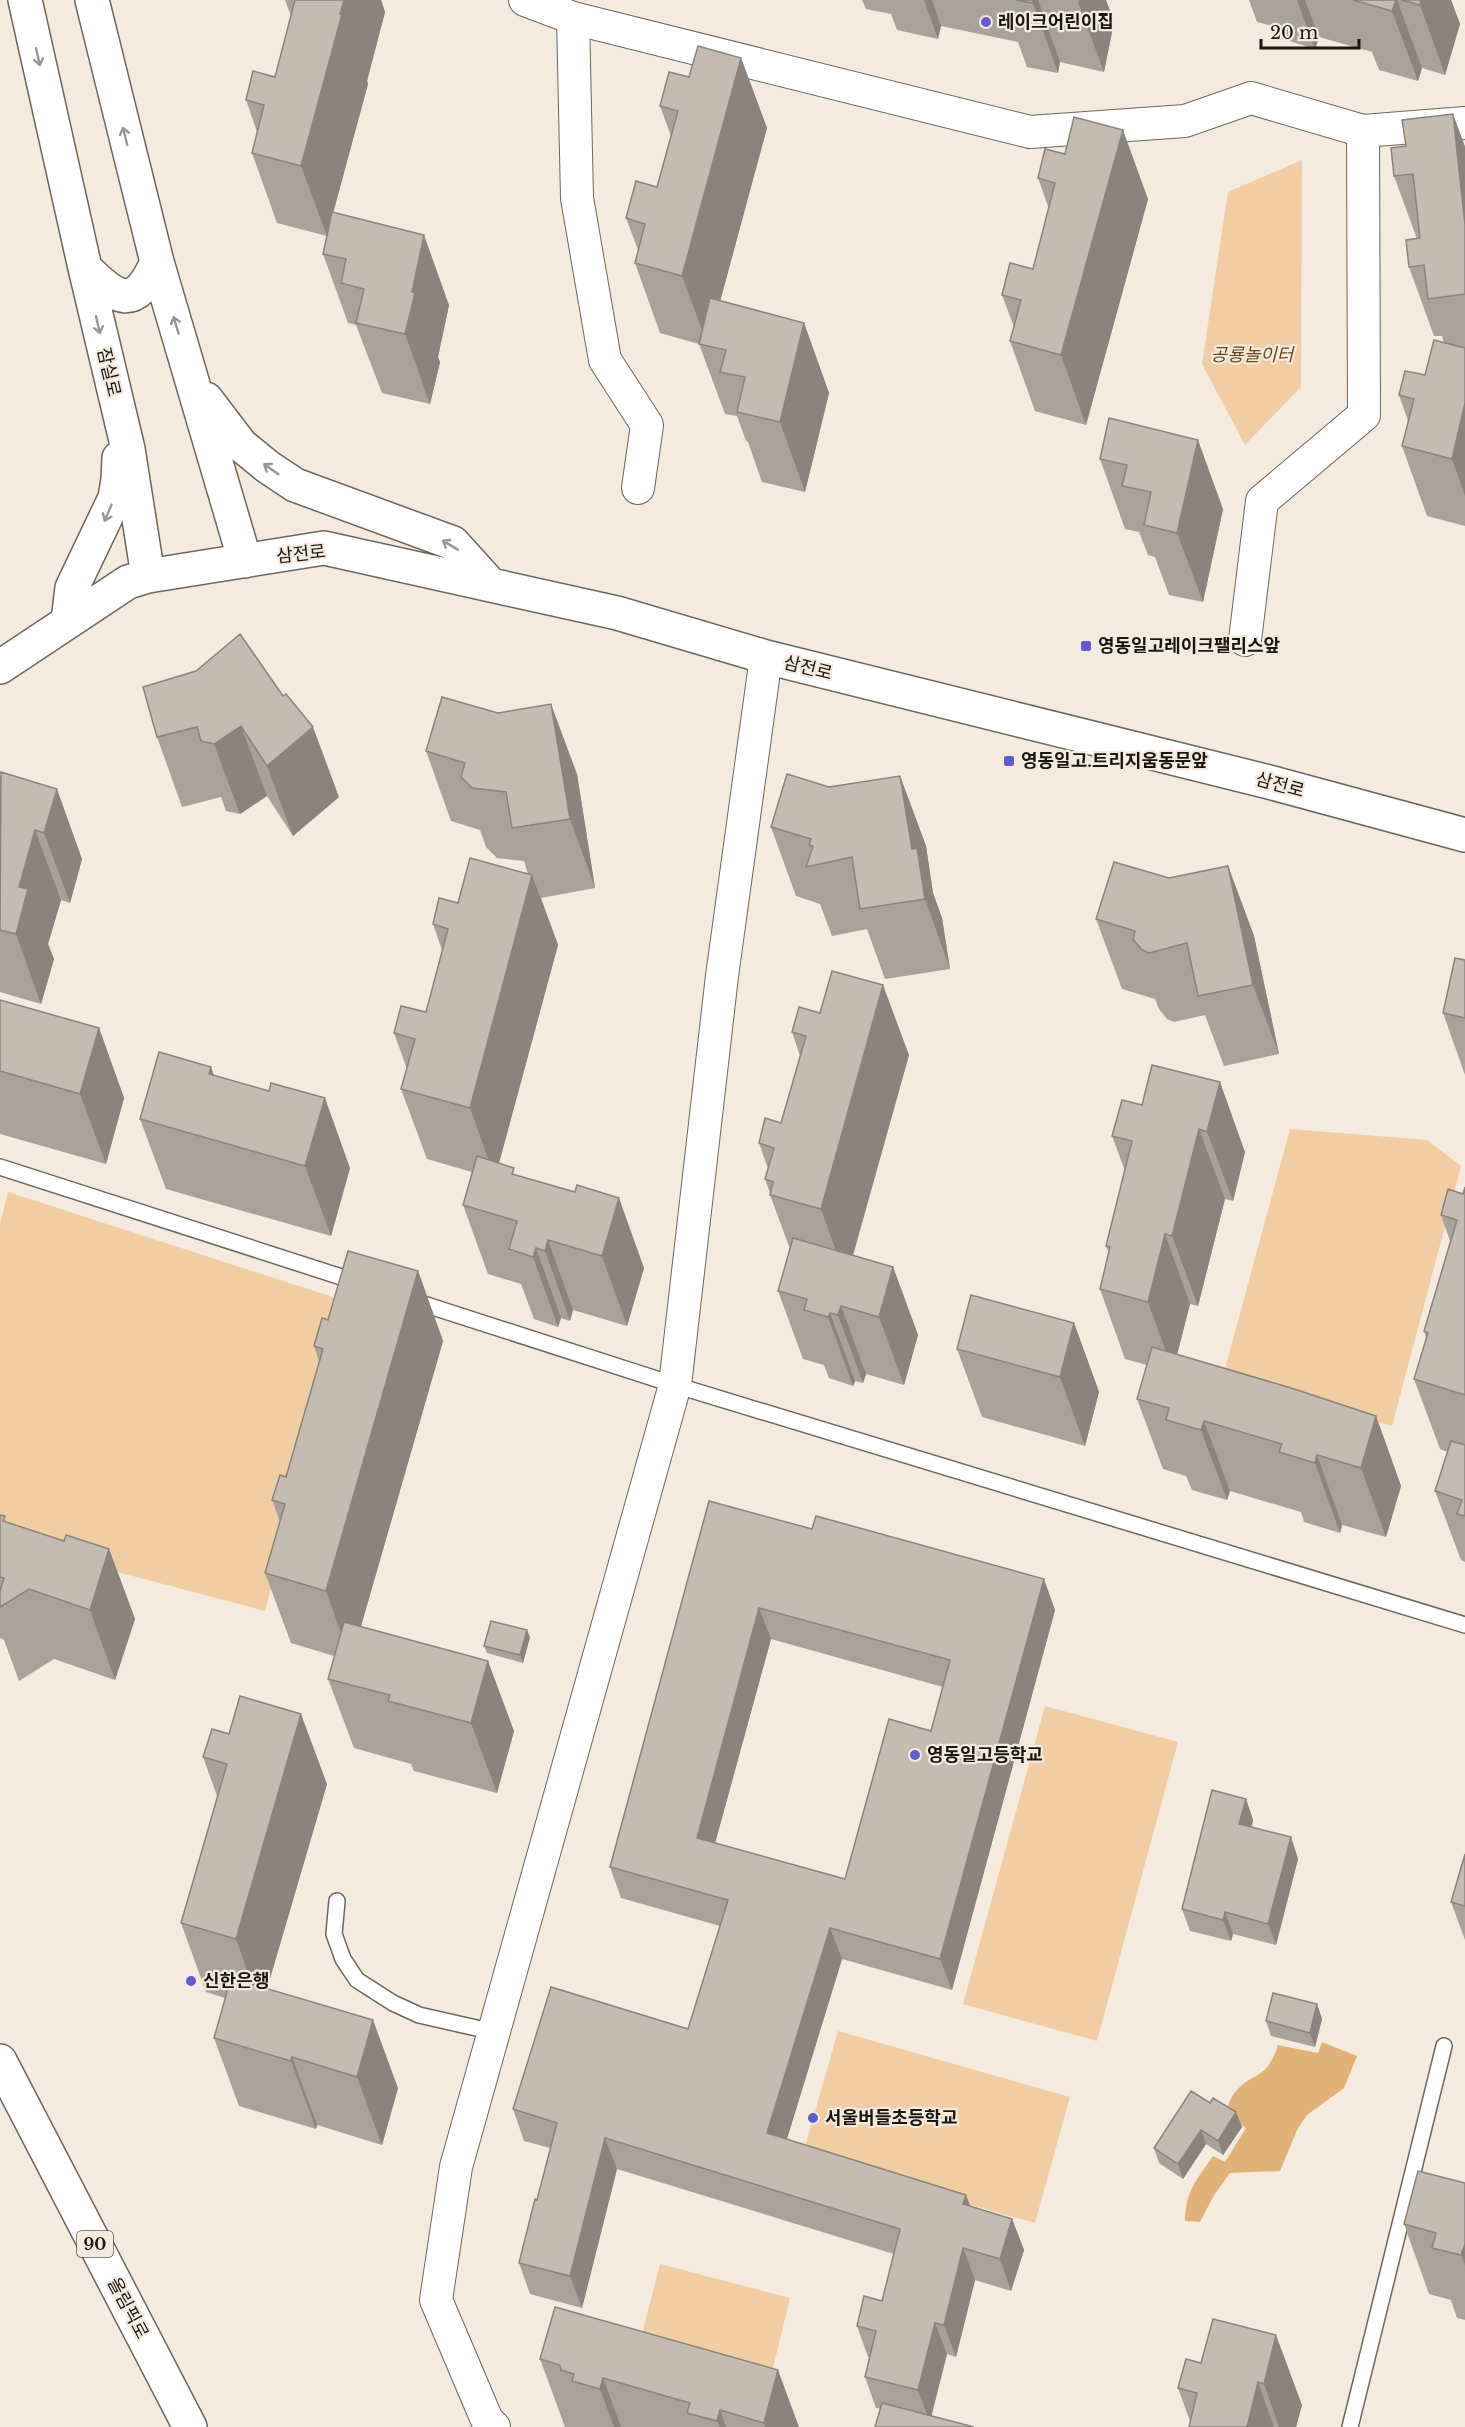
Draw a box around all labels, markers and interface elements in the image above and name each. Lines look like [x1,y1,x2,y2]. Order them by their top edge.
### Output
place label: 레이크어린이집 [998,11,1114,33]
scale bar [1261,12,1358,50]
marker: 레이크어린이집 [979,15,993,29]
text: 20 m [1270,22,1318,44]
one-way arrow [33,47,44,66]
one-way arrow [118,127,130,146]
one-way arrow [93,315,105,334]
one-way arrow [170,315,181,334]
park label: 공룡놀이터 [1211,344,1296,366]
street label: 잠실로 [93,345,125,399]
one-way arrow [264,463,280,475]
one-way arrow [102,504,113,522]
one-way arrow [441,538,458,551]
street label: 삼전로 [275,540,327,568]
place label: 영동일고레이크팰리스앞 [1098,635,1281,657]
marker: 영동일고레이크팰리스앞 [1079,639,1093,653]
street label: 삼전로 [781,651,835,685]
place label: 영동일고.트리지움동문앞 [1021,750,1208,772]
marker: 영동일고.트리지움동문앞 [1002,754,1016,768]
street label: 삼전로 [1253,768,1307,802]
place label: 영동일고등학교 [927,1744,1043,1766]
marker: 영동일고등학교 [908,1748,922,1762]
place label: 신한은행 [203,1970,269,1992]
marker: 신한은행 [184,1974,198,1988]
place label: 서울버들초등학교 [825,2107,957,2129]
marker: 서울버들초등학교 [806,2111,820,2125]
road number: 90 [77,2231,113,2257]
street label: 올림픽로 [103,2274,153,2342]

